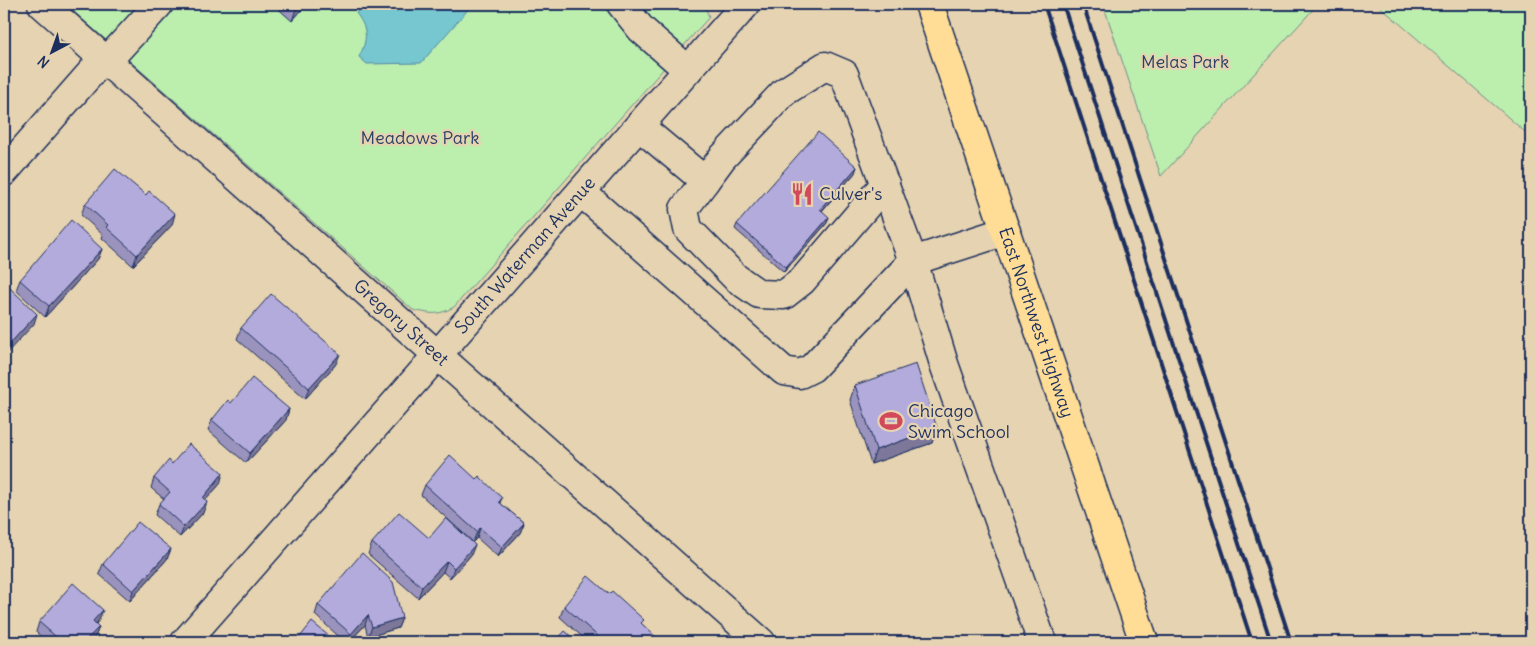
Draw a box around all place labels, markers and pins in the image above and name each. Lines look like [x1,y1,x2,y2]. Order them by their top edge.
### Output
restaurant icon: Culver's [789,181,815,207]
place label: Culver's [819,182,883,205]
place label: Chicago Swim School [908,399,1010,443]
sports icon: Chicago Swim School [878,408,904,434]

